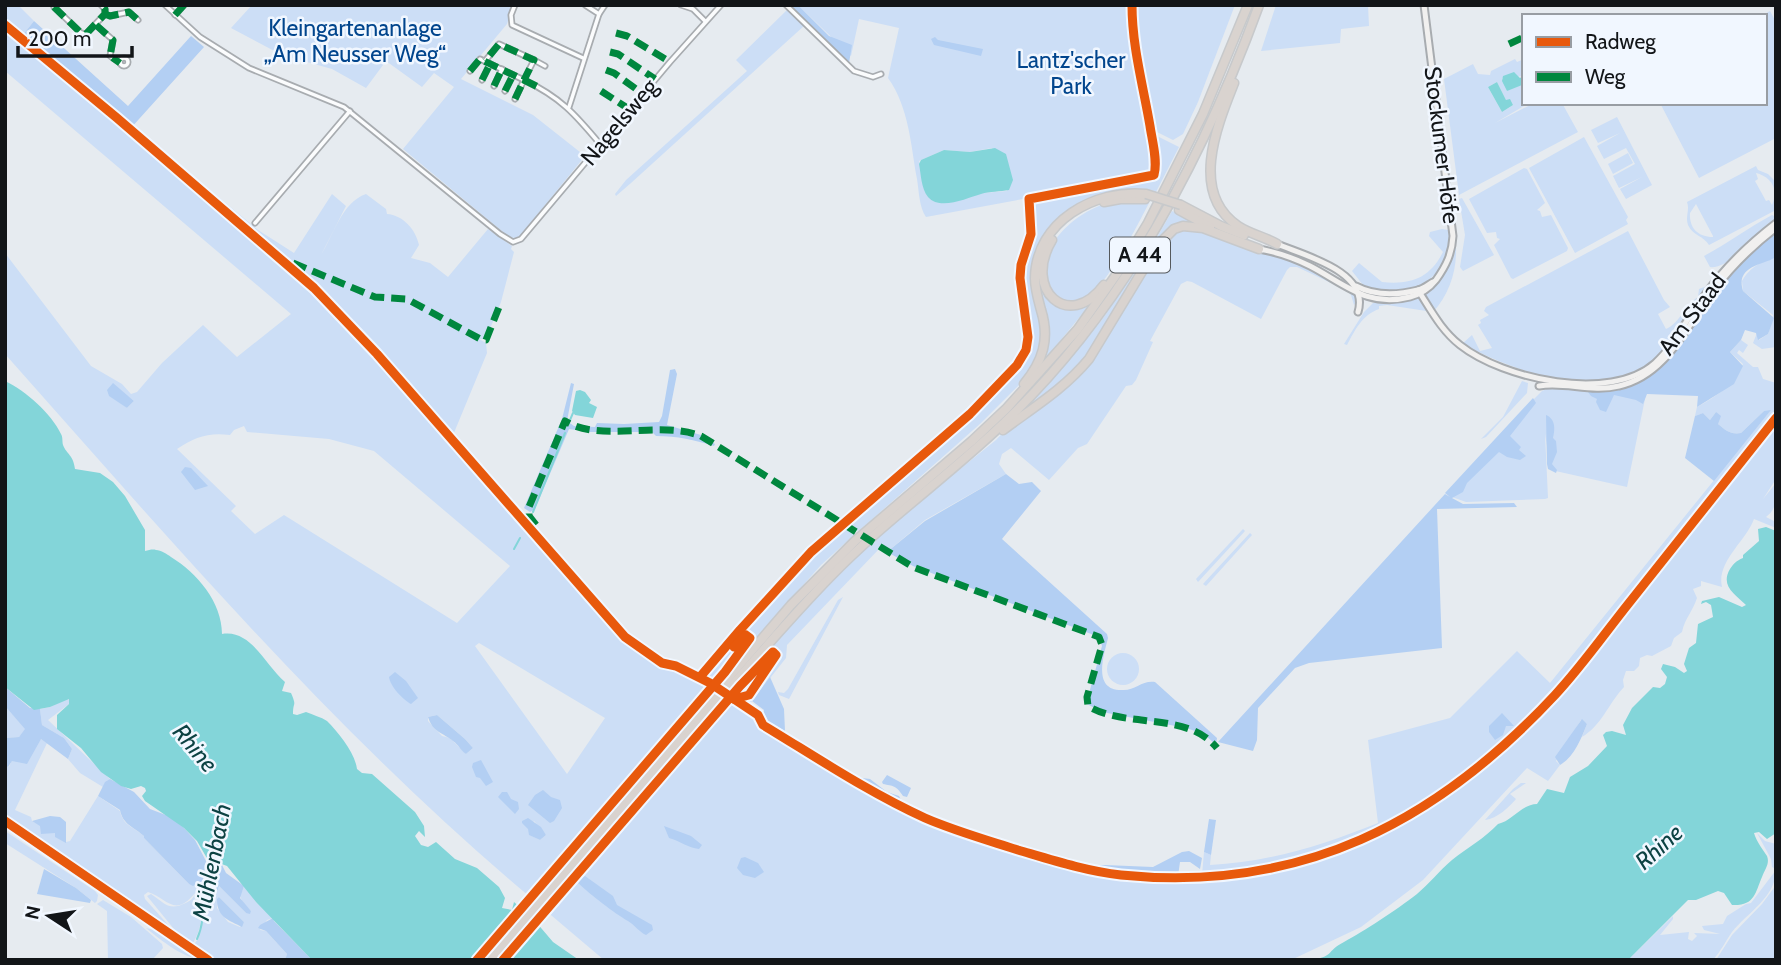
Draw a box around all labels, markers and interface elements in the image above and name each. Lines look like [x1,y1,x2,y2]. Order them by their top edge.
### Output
scale bar [18,14,131,58]
park label: Kleingartenanlage „Am Neusser Weg“ [264,14,446,68]
legend [1522,14,1767,105]
text: 200 m [28,26,91,51]
text: Radweg [1585,29,1656,54]
park label: Lantz'scher Park [1017,46,1126,100]
text: Weg [1585,64,1626,89]
street label: Stockumer Höfe [1418,65,1466,225]
street label: Nagelsweg [575,72,664,171]
road number: A 44 [1110,238,1170,272]
street label: Am Staad [1652,268,1732,360]
water label: Rhine [167,718,224,778]
water label: Mühlenbach [186,801,237,924]
water label: Rhine [1629,818,1688,875]
north arrow [14,881,84,951]
text: N [20,904,46,922]

